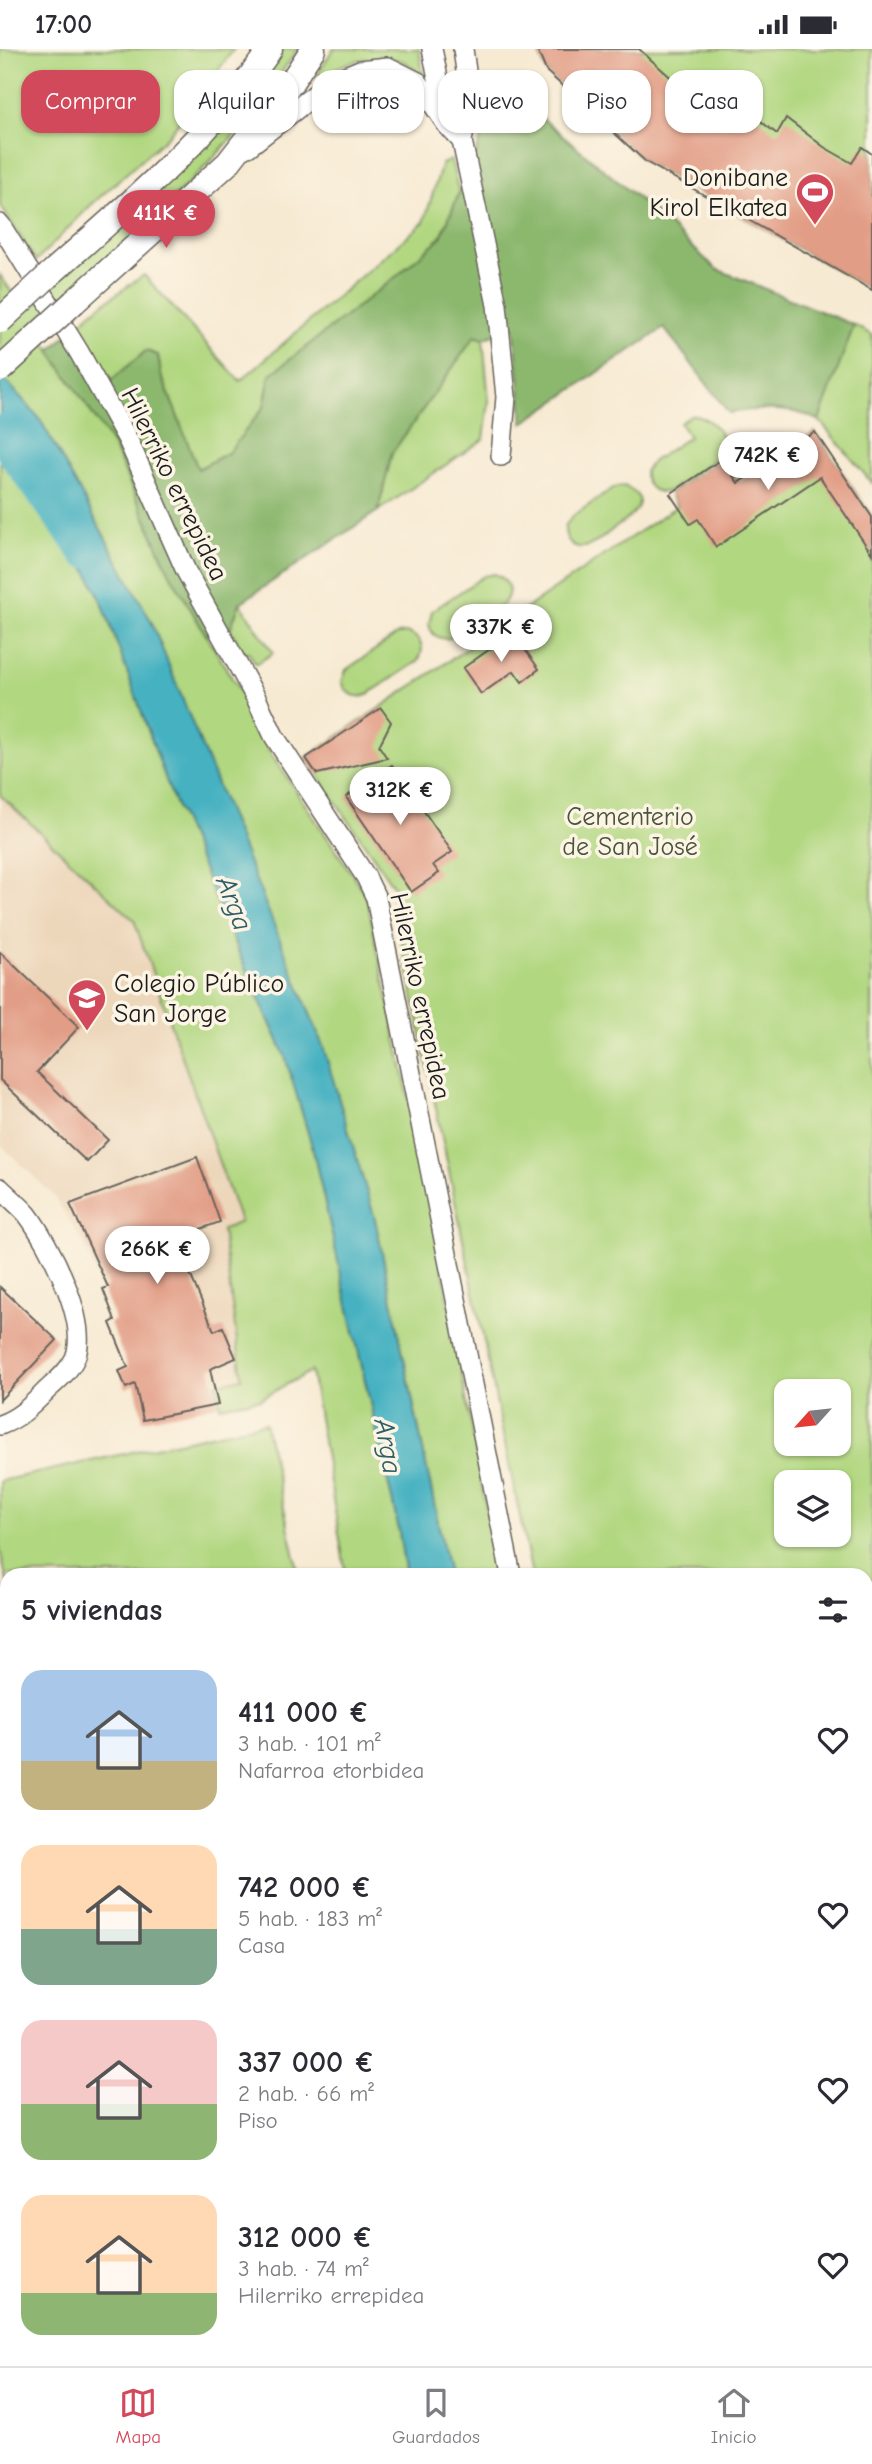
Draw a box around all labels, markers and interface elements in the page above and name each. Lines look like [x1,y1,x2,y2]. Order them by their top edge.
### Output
text: 17:00 [35,10,92,40]
chip: Comprar [21,70,160,133]
chip: Alquilar [174,70,298,133]
chip: Filtros [312,70,424,133]
chip: Nuevo [438,70,548,133]
chip: Piso [562,70,651,133]
chip: Casa [665,70,763,133]
place label: Donibane Kirol Elkatea [650,163,788,223]
sports icon: Donibane Kirol Elkatea [794,171,836,226]
pin: 411K € [109,191,223,250]
text: 411K € [133,199,199,226]
street label: Hilerriko errepidea [114,383,234,586]
pin: 742K € [711,433,825,492]
text: 742K € [734,441,802,468]
pin: 337K € [444,605,558,664]
text: 337K € [466,613,536,640]
pin: 312K € [343,767,457,827]
text: 312K € [366,776,434,803]
park label: Cementerio de San José [562,802,698,862]
water label: Arga [209,871,259,935]
street label: Hilerriko errepidea [383,890,457,1102]
place label: Colegio Público San Jorge [114,969,284,1029]
school or university icon: Colegio Público San Jorge [66,977,108,1032]
pin: 266K € [100,1227,214,1286]
text: 266K € [121,1235,193,1262]
north arrow [774,1379,850,1456]
map controls [774,1379,851,1547]
water label: Arga [367,1415,409,1476]
button: layers [774,1470,851,1547]
icon: filters [814,1591,852,1629]
text: 5 viviendas [21,1593,162,1628]
text: 411 000 € [238,1695,369,1730]
icon: home [77,1698,161,1782]
icon: heart [814,1721,852,1759]
text: 3 hab. · 101 m² [238,1730,381,1757]
text: Nafarroa etorbidea [238,1757,424,1784]
text: 742 000 € [238,1870,372,1905]
icon: home [77,1873,161,1957]
icon: heart [814,1896,852,1934]
text: 5 hab. · 183 m² [238,1905,382,1932]
text: Casa [238,1932,285,1959]
text: 337 000 € [238,2045,375,2080]
icon: home [77,2048,161,2132]
icon: heart [814,2071,852,2109]
text: 2 hab. · 66 m² [238,2080,374,2107]
text: Piso [238,2107,278,2134]
text: 312 000 € [238,2220,373,2255]
icon: home [77,2223,161,2307]
icon: heart [814,2246,852,2284]
text: 3 hab. · 74 m² [238,2255,369,2282]
text: Hilerriko errepidea [238,2282,424,2309]
tab: Mapa [115,2384,161,2448]
tab: Guardados [392,2384,480,2448]
tab: Inicio [711,2384,757,2448]

